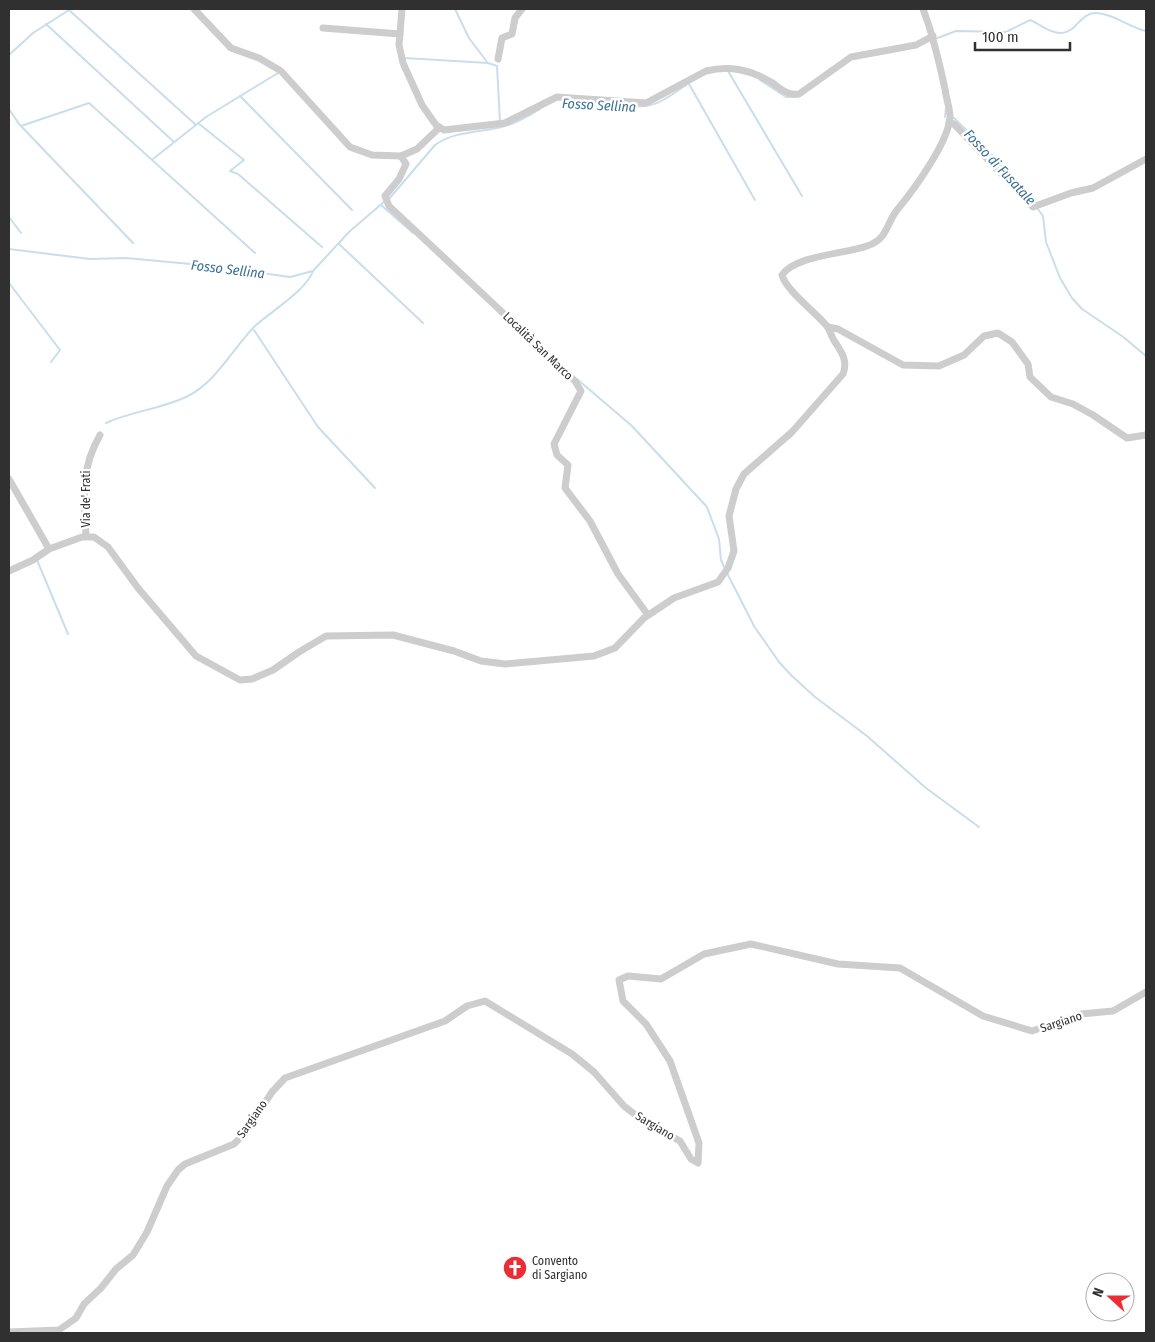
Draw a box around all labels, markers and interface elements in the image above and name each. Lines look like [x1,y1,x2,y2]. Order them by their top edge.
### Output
scale bar [975,20,1070,52]
text: 100 m [982,28,1019,46]
water label: Fosso Sellina [562,95,636,116]
water label: Fosso di Fusatale [960,126,1039,209]
water label: Fosso Sellina [190,257,266,282]
street label: Località San Marco [500,309,576,383]
street label: Via de' Frati [79,471,93,527]
street label: Sargiano [1038,1009,1084,1035]
street label: Sargiano [234,1097,270,1141]
street label: Sargiano [633,1109,677,1143]
place label: Convento di Sargiano [532,1254,587,1282]
church icon: Convento di Sargiano [502,1255,528,1281]
north arrow [1085,1272,1135,1322]
text: N [1089,1286,1108,1299]

